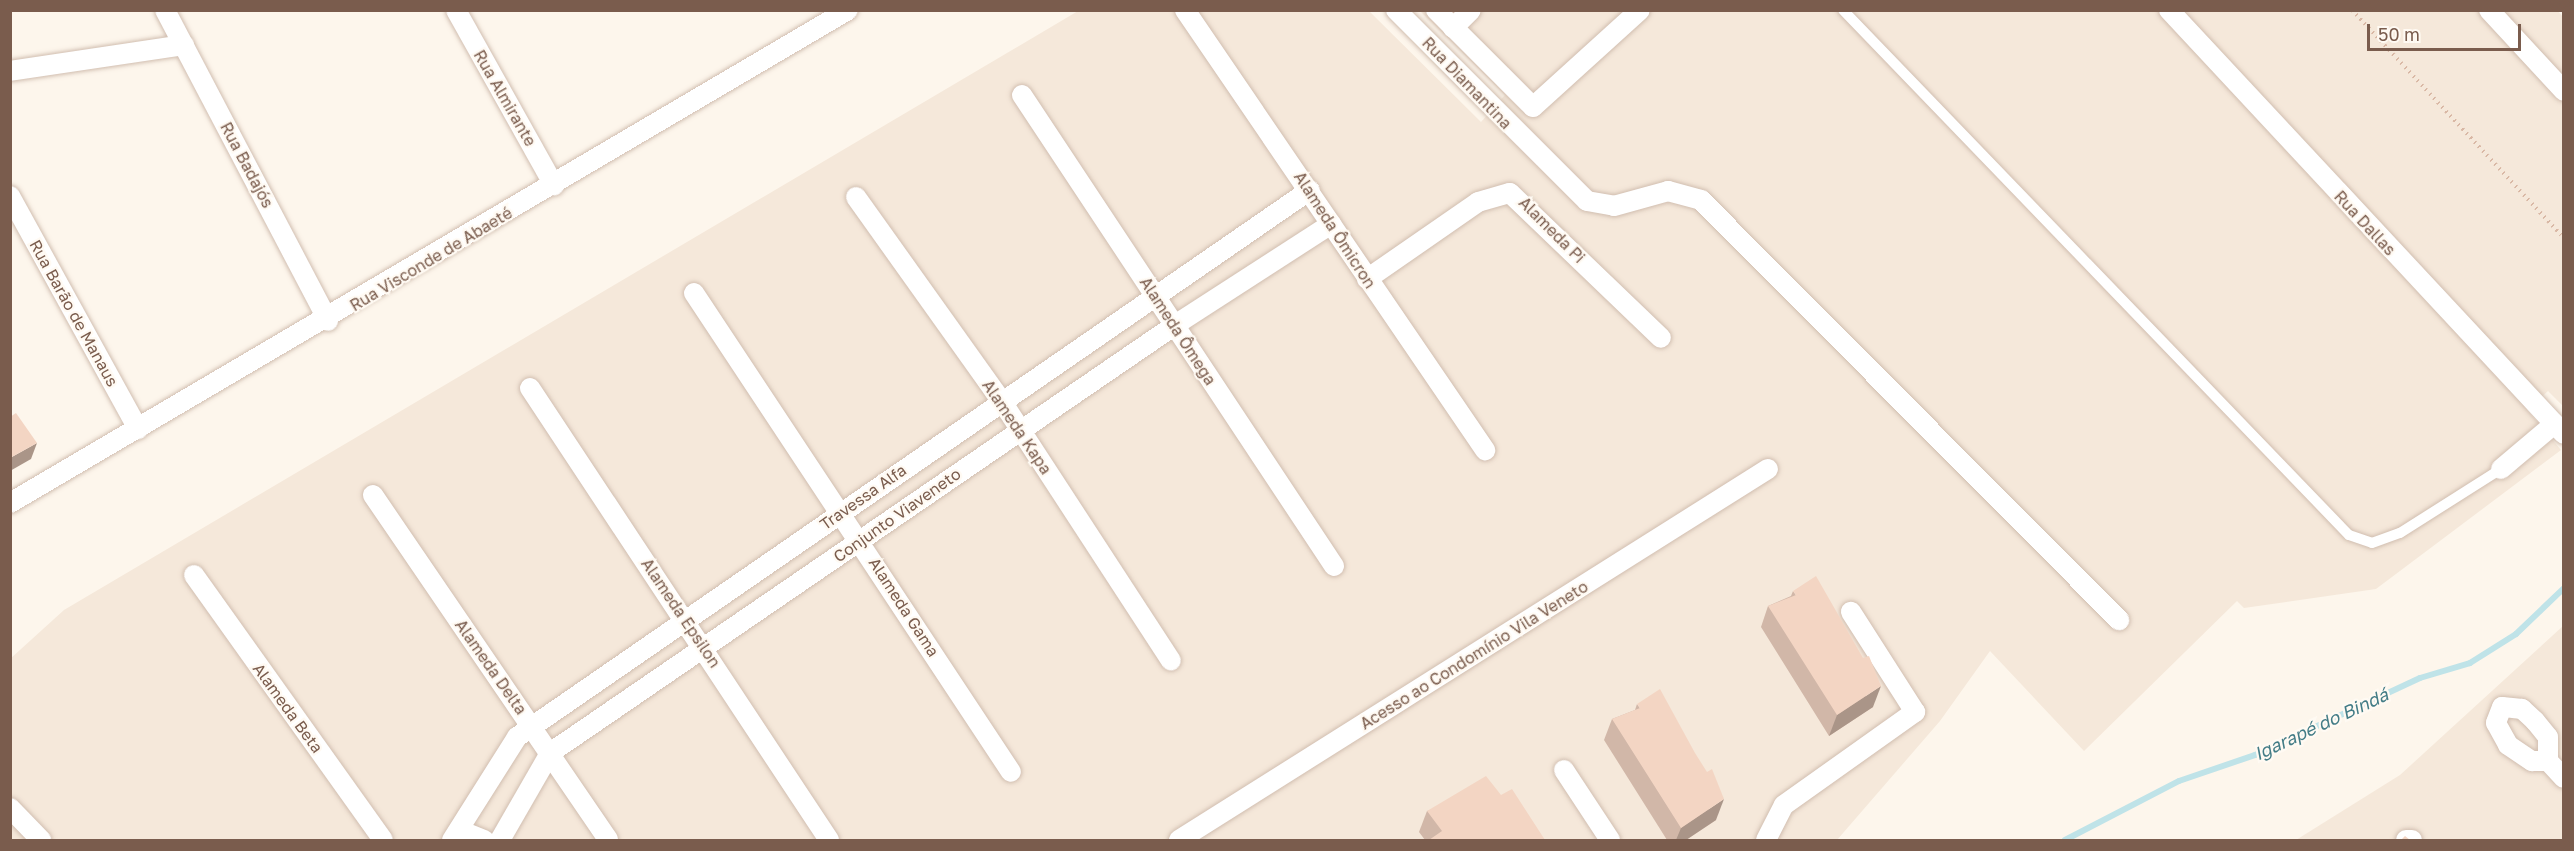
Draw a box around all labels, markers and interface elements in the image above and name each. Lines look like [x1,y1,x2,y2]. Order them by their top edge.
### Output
scale bar [2370,12,2524,50]
text: 50 m [2378,23,2420,45]
street label: Rua Diamantina [1418,33,1516,133]
street label: Rua Almirante [470,47,540,149]
street label: Rua Badajós [216,119,278,211]
street label: Alameda Ômicron [1290,168,1380,292]
street label: Rua Dallas [2330,187,2400,259]
street label: Alameda Pi [1515,193,1589,267]
street label: Rua Visconde de Abaeté [346,203,516,315]
street label: Rua Barão de Manaus [26,236,122,390]
street label: Alameda Ômega [1136,273,1220,389]
street label: Alameda Kapa [978,376,1056,478]
street label: Travessa Alfa [816,460,910,534]
street label: Conjunto Viaveneto [830,464,964,566]
street label: Alameda Gama [865,554,943,660]
street label: Alameda Epsilon [637,555,725,671]
street label: Acesso ao Condomínio Vila Veneto [1357,577,1591,733]
street label: Alameda Delta [451,616,531,718]
street label: Alameda Beta [249,659,327,757]
water label: Igarapé do Bindá [2251,683,2391,765]

